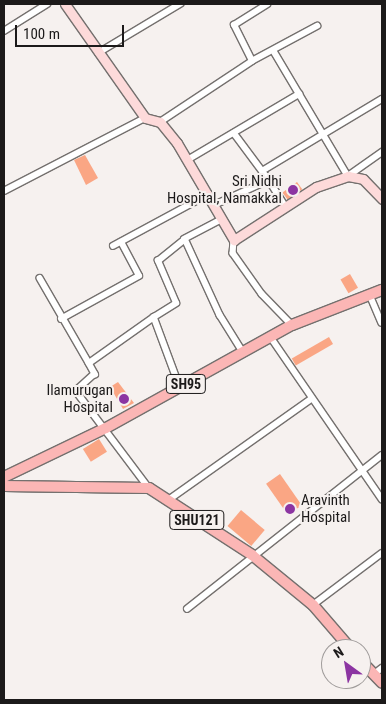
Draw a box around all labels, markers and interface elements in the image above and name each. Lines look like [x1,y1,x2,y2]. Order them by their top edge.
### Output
scale bar [18,15,126,47]
text: 100 m [23,25,60,43]
place label: Sri Nidhi Hospital, Namakkal [167,172,282,207]
marker: Sri Nidhi Hospital, Namakkal [286,183,300,197]
road number: SH95 [165,372,207,396]
place label: Ilamurugan Hospital [46,381,113,416]
marker: Ilamurugan Hospital [117,392,131,406]
place label: Aravinth Hospital [301,491,351,526]
marker: Aravinth Hospital [283,502,297,516]
road number: SHU121 [168,508,226,532]
north arrow [321,639,371,689]
text: N [331,643,346,661]

